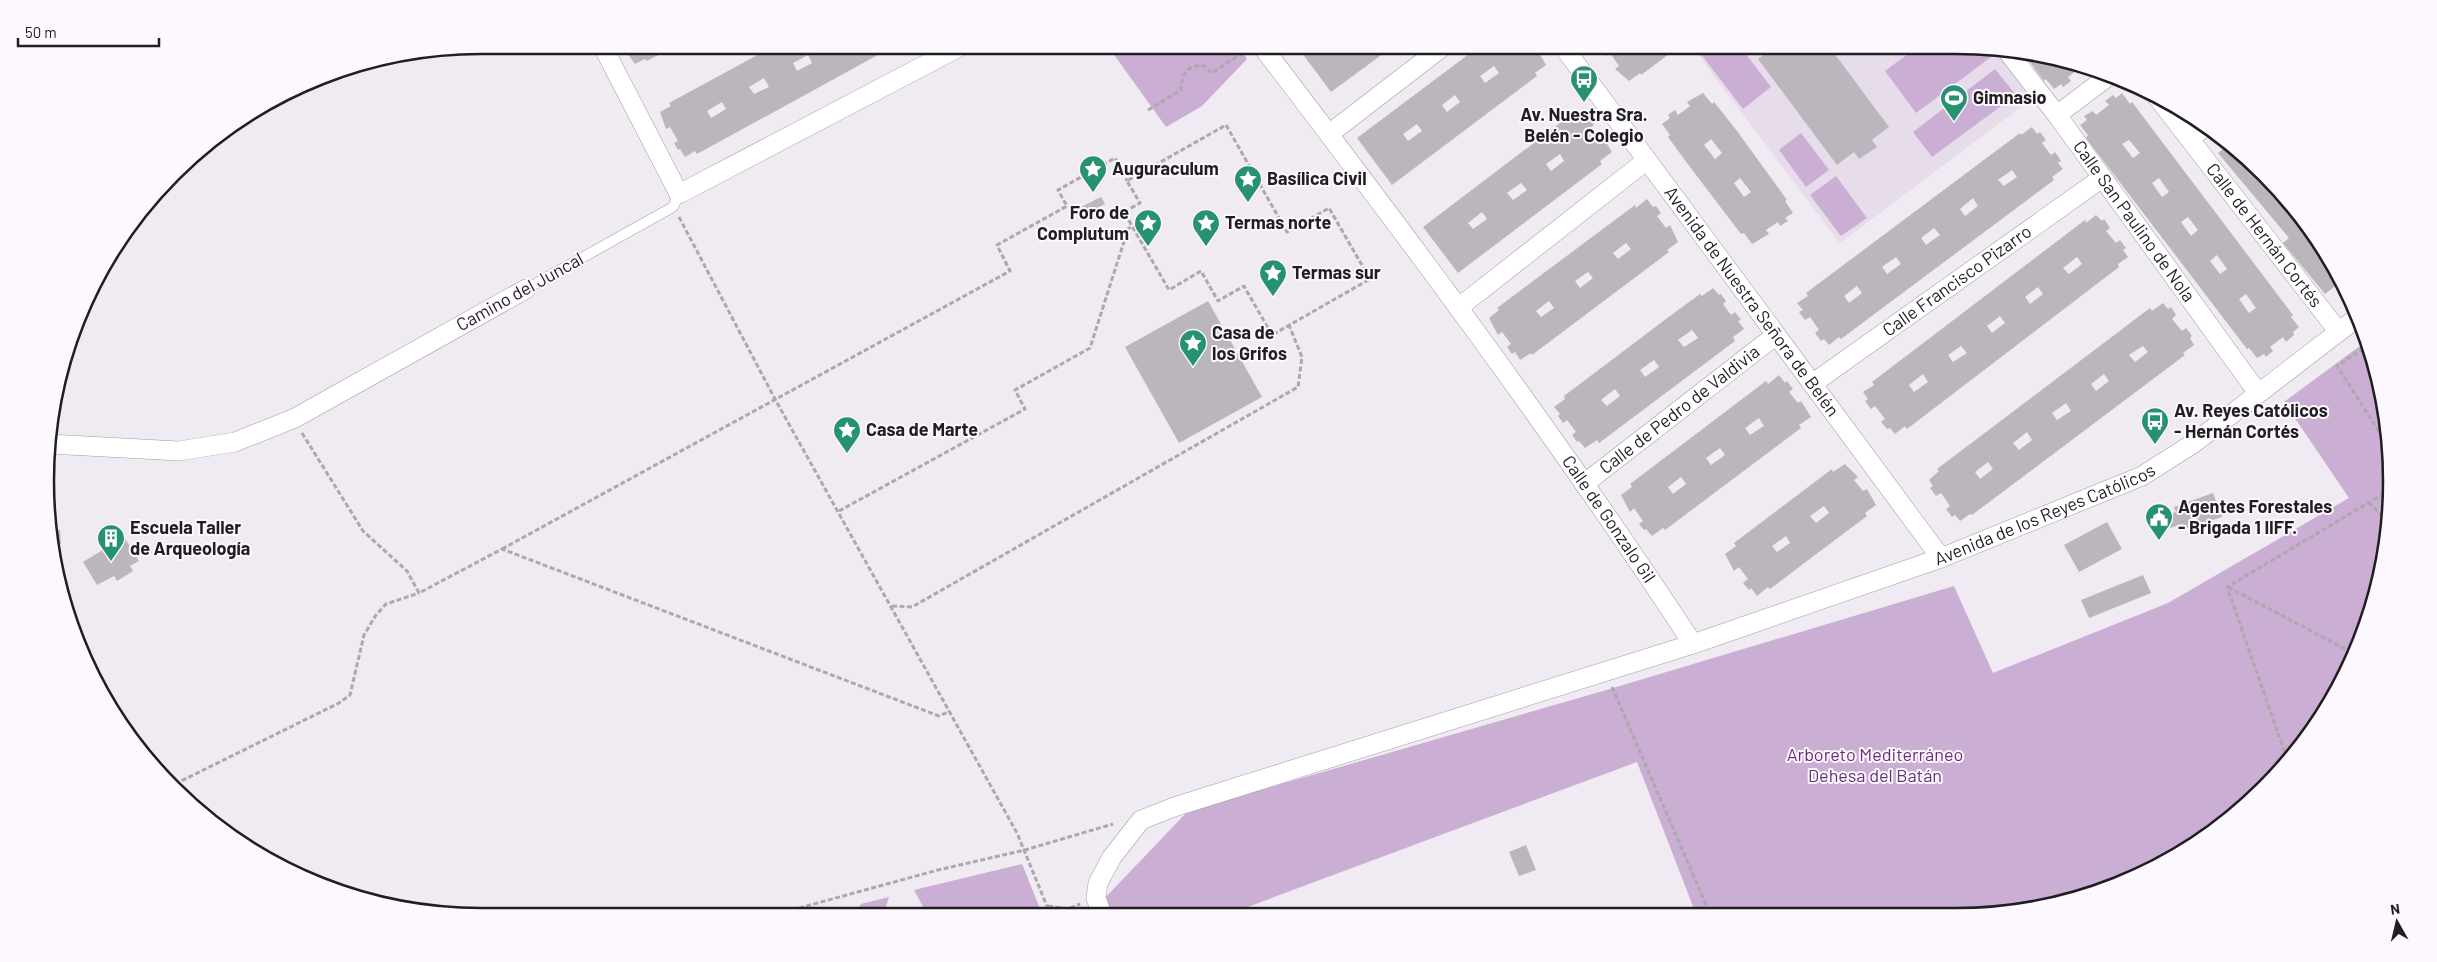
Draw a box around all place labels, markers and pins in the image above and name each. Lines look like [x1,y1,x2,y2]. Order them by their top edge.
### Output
bus stop icon: Av. Nuestra Sra. Belén - Colegio [1569,64,1599,103]
sports icon: Gimnasio [1939,83,1969,122]
place label: Gimnasio [1973,86,2047,108]
place label: Av. Nuestra Sra. Belén - Colegio [1520,103,1648,146]
place icon: Auguraculum [1078,154,1108,193]
place label: Auguraculum [1112,157,1219,179]
place icon: Basílica Civil [1233,164,1263,203]
place label: Basílica Civil [1267,167,1367,189]
place label: Foro de Complutum [1037,201,1129,244]
place icon: Foro de Complutum [1133,208,1163,247]
place icon: Termas norte [1191,208,1221,247]
place label: Termas norte [1225,211,1331,233]
place icon: Termas sur [1258,258,1288,297]
place label: Termas sur [1292,261,1381,283]
place label: Casa de los Grifos [1212,321,1287,364]
place icon: Casa de los Grifos [1178,328,1208,367]
place label: Av. Reyes Católicos - Hernán Cortés [2174,399,2328,442]
bus stop icon: Av. Reyes Católicos - Hernán Cortés [2140,406,2170,445]
place icon: Casa de Marte [832,415,862,454]
place label: Casa de Marte [866,418,978,440]
place label: Agentes Forestales - Brigada 1 IIFF. [2178,495,2332,538]
public building icon: Agentes Forestales - Brigada 1 IIFF. [2144,502,2174,541]
place label: Escuela Taller de Arqueología [130,516,250,559]
building icon: Escuela Taller de Arqueología [96,523,126,562]

